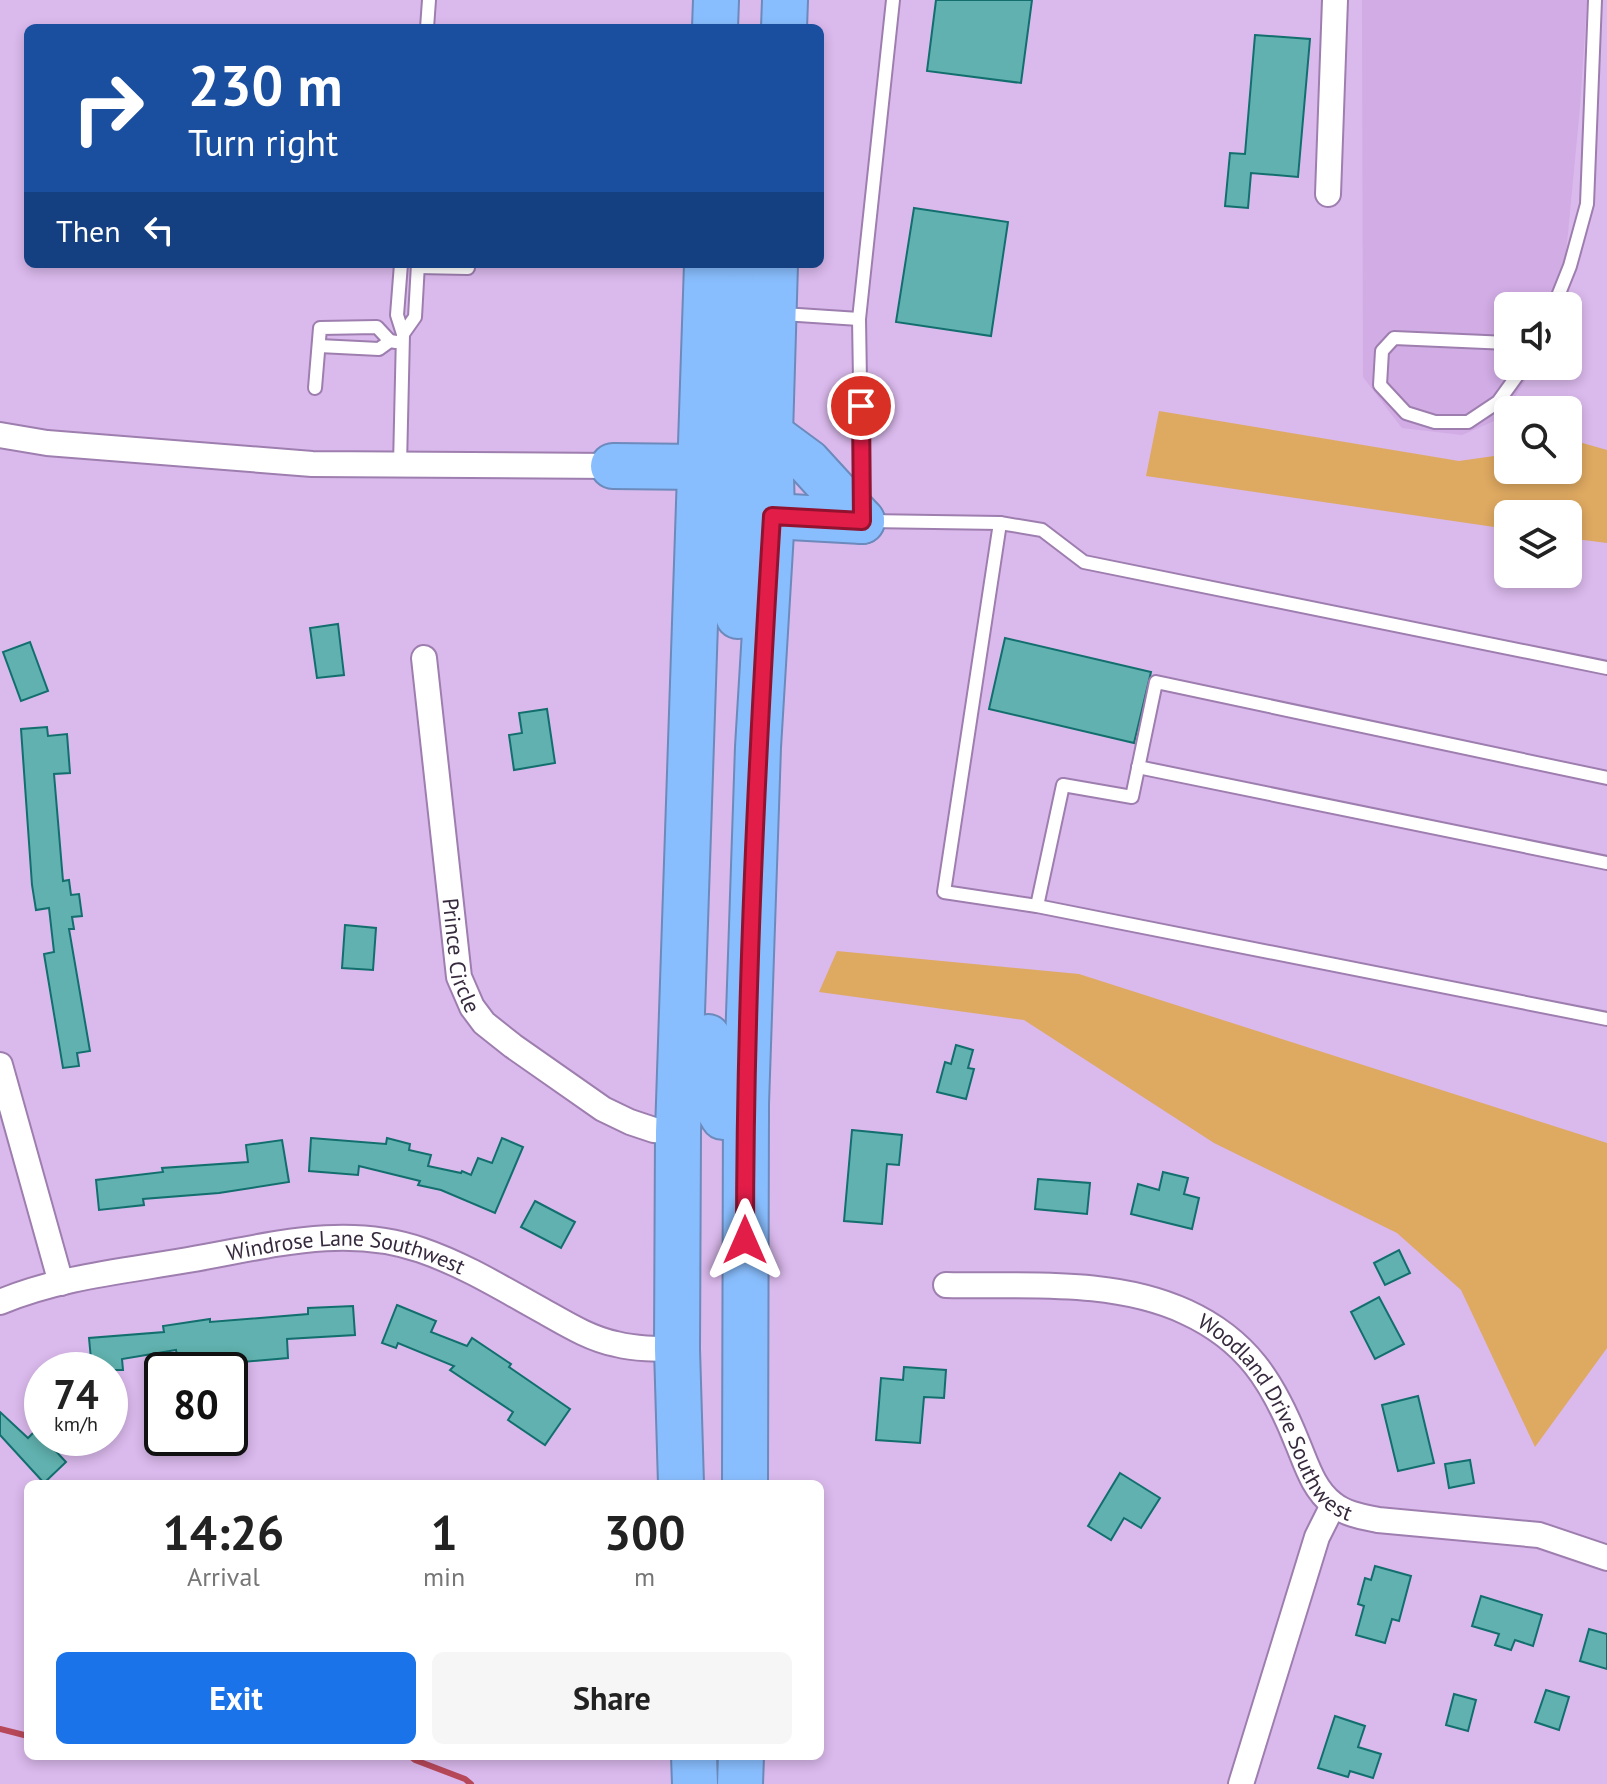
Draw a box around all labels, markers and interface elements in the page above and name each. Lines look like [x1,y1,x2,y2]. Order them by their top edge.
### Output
text: 230 m [188,49,343,121]
icon: right [56,56,160,160]
text: Turn right [188,119,338,166]
icon: left [137,208,181,252]
text: Then [56,211,121,250]
map controls [1494,292,1582,588]
button: sound [1494,292,1582,380]
pin [827,372,895,440]
icon: arrive [839,384,883,428]
button: search [1494,396,1582,484]
button: layers [1494,500,1582,588]
street label: Prince Circle [436,897,487,1017]
position arrow [703,1198,787,1282]
street label: Windrose Lane Southwest [224,1224,470,1281]
street label: Woodland Drive Southwest [1193,1307,1357,1527]
speed limit sign: 80 [144,1352,248,1456]
text: 74 [53,1368,99,1420]
text: km/h [54,1411,98,1437]
text: 14:26 [163,1501,284,1563]
text: 1 [430,1501,458,1563]
text: 300 [604,1501,685,1563]
text: Arrival [187,1560,260,1593]
text: min [423,1560,465,1593]
text: m [634,1560,655,1593]
button: Exit [56,1652,416,1744]
button: Share [432,1652,792,1744]

